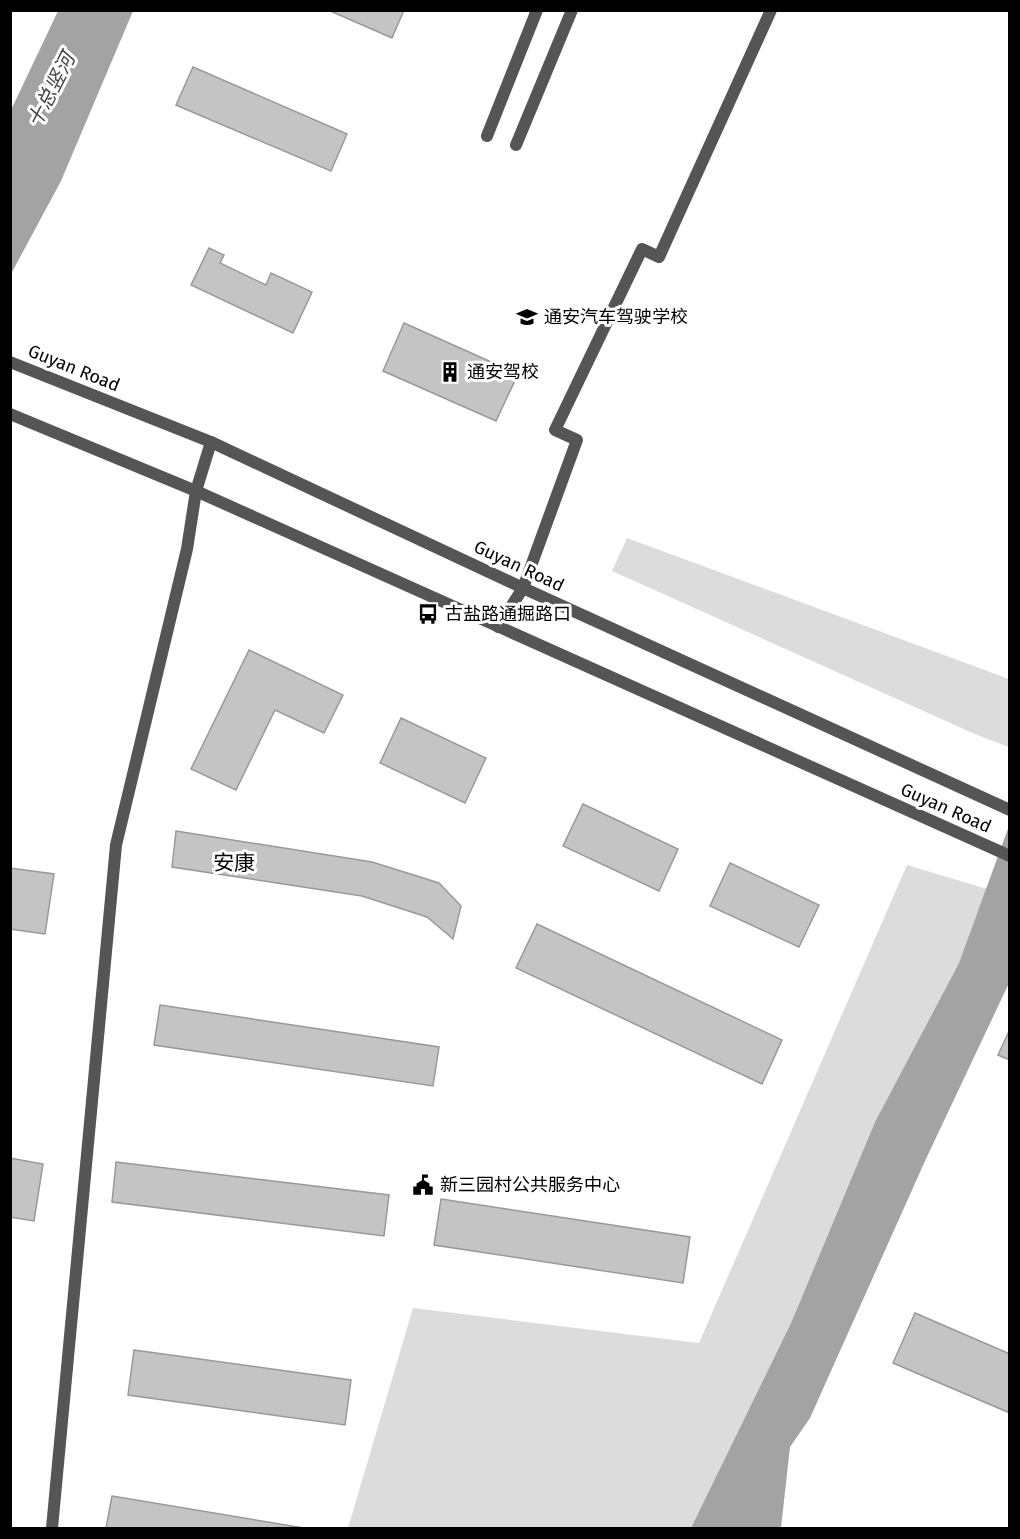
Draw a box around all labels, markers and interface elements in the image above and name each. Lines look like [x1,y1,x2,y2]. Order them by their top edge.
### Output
water label: 十总竖河 [22,45,82,131]
school or university icon: 通安汽车驾驶学校 [515,305,539,329]
place label: 通安汽车驾驶学校 [544,306,688,328]
street label: Guyan Road [25,340,123,396]
building icon: 通安驾校 [438,360,462,384]
place label: 通安驾校 [467,361,539,383]
street label: Guyan Road [470,536,568,596]
bus stop icon: 古盐路通掘路口 [416,602,440,626]
place label: 古盐路通掘路口 [445,603,571,625]
street label: Guyan Road [897,778,995,838]
district label: 安康 [213,850,255,876]
public building icon: 新三园村公共服务中心 [411,1173,435,1197]
place label: 新三园村公共服务中心 [440,1174,620,1196]

